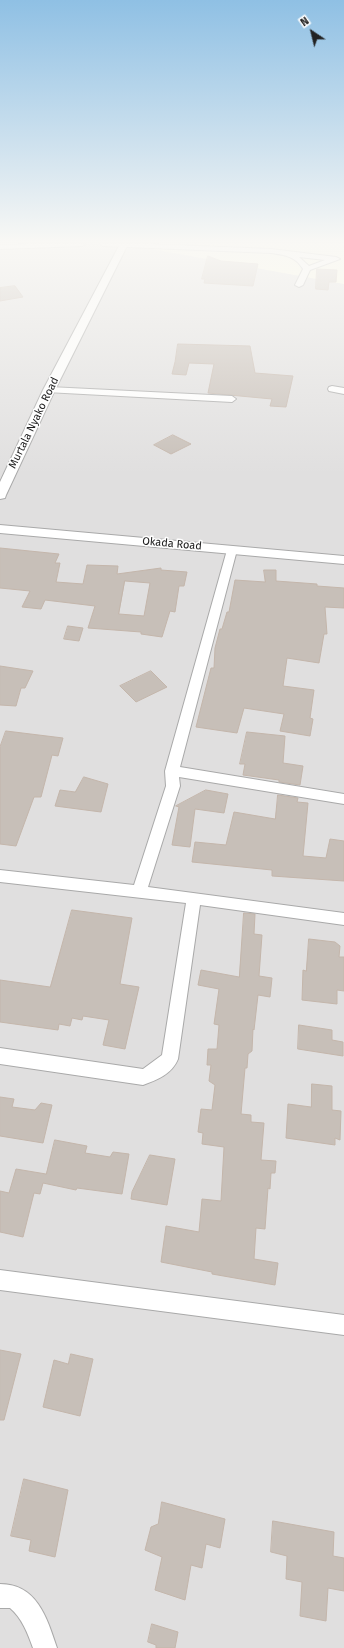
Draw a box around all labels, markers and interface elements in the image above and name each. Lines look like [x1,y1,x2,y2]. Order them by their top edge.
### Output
north arrow [292,12,332,52]
text: N [298,14,312,29]
street label: Murtala Nyako Road [6,375,62,471]
street label: Okada Road [142,535,202,553]

